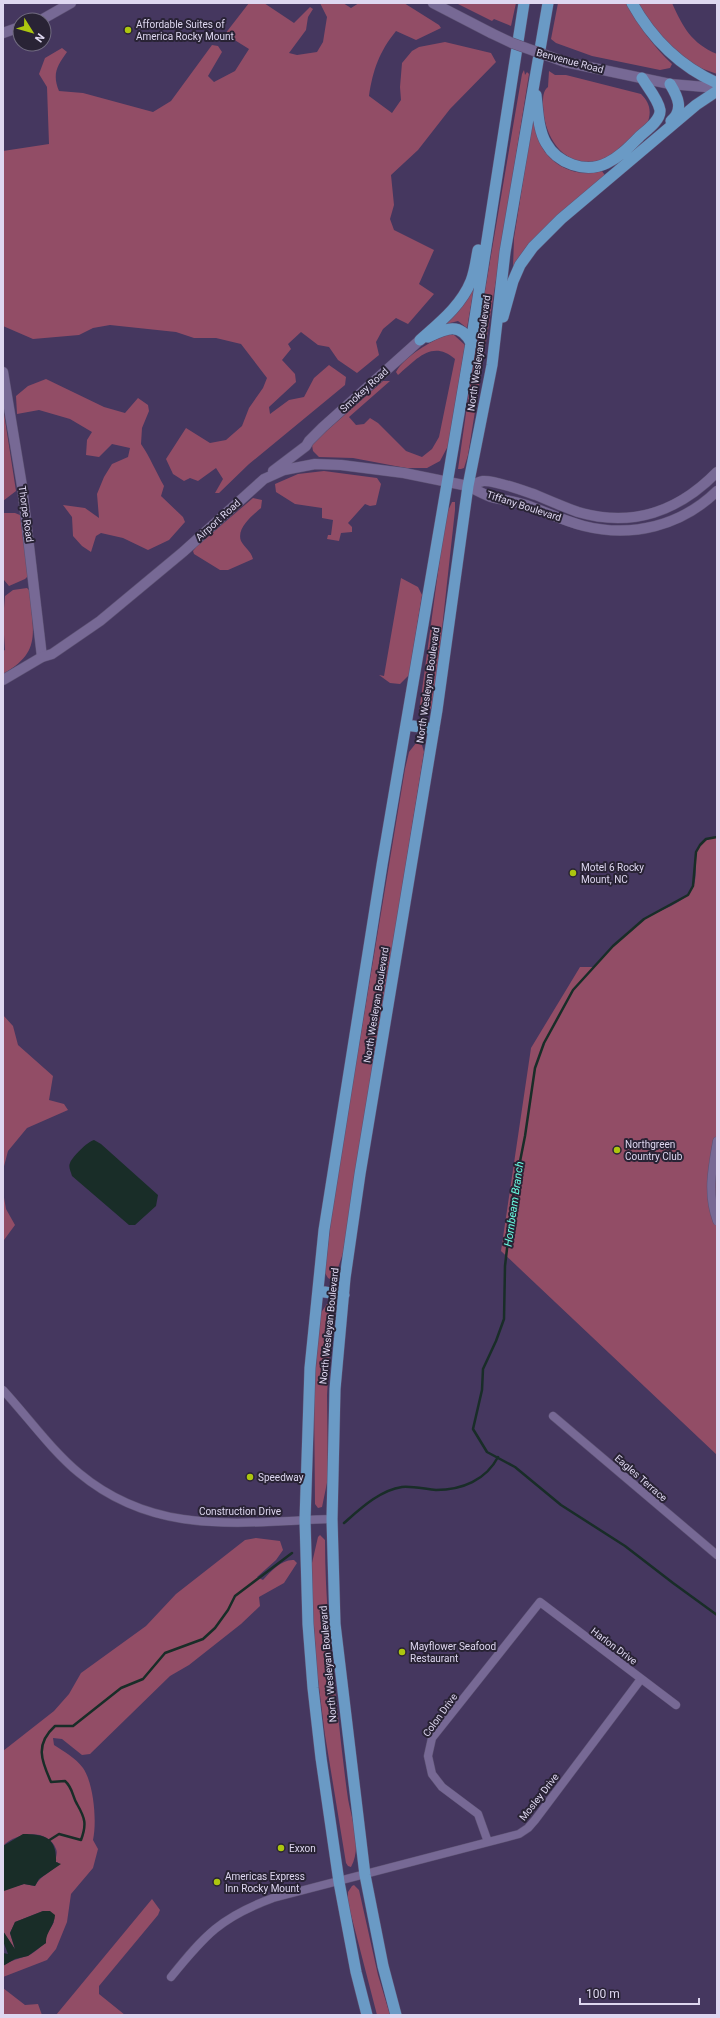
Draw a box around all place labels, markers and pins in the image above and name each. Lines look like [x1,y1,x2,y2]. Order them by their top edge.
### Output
place label: Affordable Suites of America Rocky Mount [136,19,234,42]
marker: Affordable Suites of America Rocky Mount [123,25,133,35]
place label: Motel 6 Rocky Mount, NC [581,862,644,885]
marker: Motel 6 Rocky Mount, NC [568,868,578,878]
place label: Northgreen Country Club [625,1139,683,1162]
marker: Northgreen Country Club [612,1145,622,1155]
marker: Speedway [245,1472,255,1482]
place label: Speedway [258,1472,304,1483]
place label: Mayflower Seafood Restaurant [410,1641,496,1664]
marker: Mayflower Seafood Restaurant [397,1647,407,1657]
marker: Exxon [276,1843,286,1853]
place label: Exxon [289,1843,316,1854]
place label: Americas Express Inn Rocky Mount [225,1871,305,1894]
marker: Americas Express Inn Rocky Mount [212,1877,222,1887]

